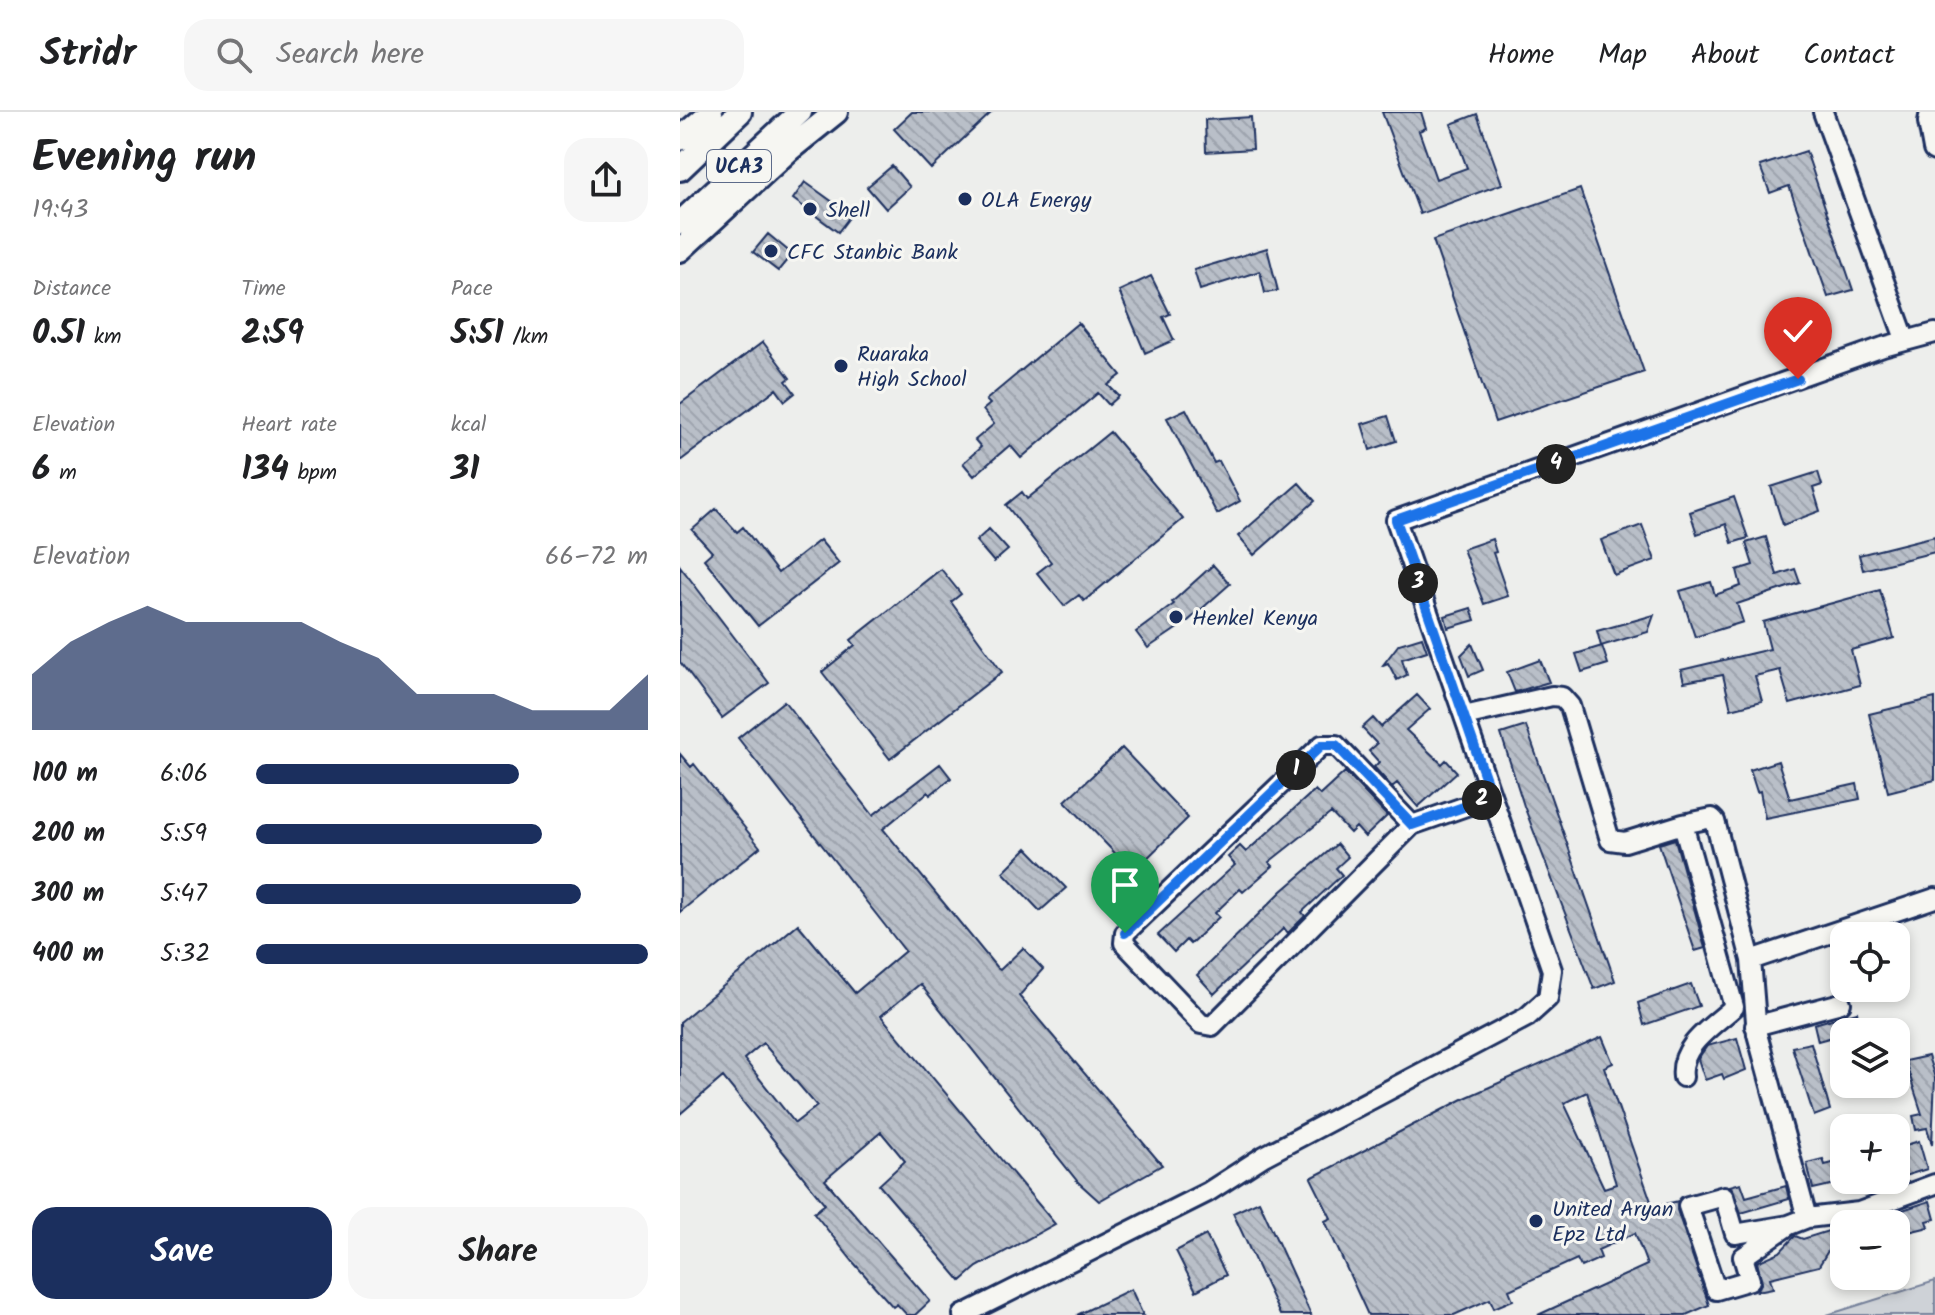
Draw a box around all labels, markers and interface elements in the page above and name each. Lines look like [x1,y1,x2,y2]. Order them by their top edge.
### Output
search box [184,19,744,91]
text: Stridr [40,25,136,85]
text: Search here [276,31,424,79]
icon: search [212,33,256,77]
text: Home [1488,33,1554,78]
text: Map [1598,33,1647,78]
text: About [1691,33,1759,78]
text: Contact [1803,33,1895,78]
text: Evening run [32,124,256,194]
button: share [564,138,648,222]
road number: UCA3 [707,150,771,182]
place label: OLA Energy [981,184,1092,219]
text: 19:43 [32,189,88,231]
marker: OLA Energy [956,190,974,208]
place label: Shell [826,194,871,229]
marker: Shell [801,200,819,218]
place label: CFC Stanbic Bank [787,236,958,271]
marker: CFC Stanbic Bank [762,242,780,260]
text: Distance [32,272,111,307]
text: Time [241,272,286,307]
text: Pace [451,272,493,307]
pin [1764,297,1832,379]
text: 0.51 [32,307,85,361]
text: 2:59 [241,307,304,361]
text: 5:51 [451,307,504,361]
icon: check [1776,309,1820,353]
text: km [85,320,122,355]
text: /km [504,320,548,355]
place label: Ruaraka High School [857,338,967,398]
marker: Ruaraka High School [832,357,850,375]
text: Elevation [32,408,115,443]
text: Heart rate [241,408,337,443]
text: kcal [451,408,486,443]
text: 6 [32,443,50,497]
text: 134 [241,443,289,497]
text: 31 [451,443,480,497]
pin: 4 [1536,444,1576,484]
text: 4 [1550,446,1562,481]
text: m [50,456,77,491]
text: bpm [289,456,337,491]
text: Elevation [32,536,130,578]
text: 66–72 m [545,536,648,578]
pin: 3 [1398,563,1438,603]
text: 3 [1412,565,1424,600]
place label: Henkel Kenya [1192,602,1318,637]
marker: Henkel Kenya [1167,608,1185,626]
pin: 1 [1276,750,1316,790]
text: 1 [1293,752,1299,787]
text: 100 m [32,753,98,795]
text: 6:06 [160,753,208,795]
pin: 2 [1462,780,1502,820]
text: 2 [1476,782,1488,817]
text: 200 m [32,813,105,855]
text: 5:59 [160,813,207,855]
pin [1091,851,1159,933]
icon: arrive [1103,863,1147,907]
text: 300 m [32,873,104,915]
text: 5:47 [160,873,207,915]
map controls [1830,922,1910,1290]
button: locate [1830,922,1910,1002]
text: 400 m [32,933,104,975]
text: 5:32 [160,933,210,975]
button: layers [1830,1018,1910,1098]
button: + [1830,1114,1910,1194]
place label: United Aryan Epz Ltd [1552,1193,1673,1253]
button: Save [32,1207,332,1299]
button: Share [348,1207,648,1299]
button: − [1830,1210,1910,1290]
marker: United Aryan Epz Ltd [1527,1212,1545,1230]

